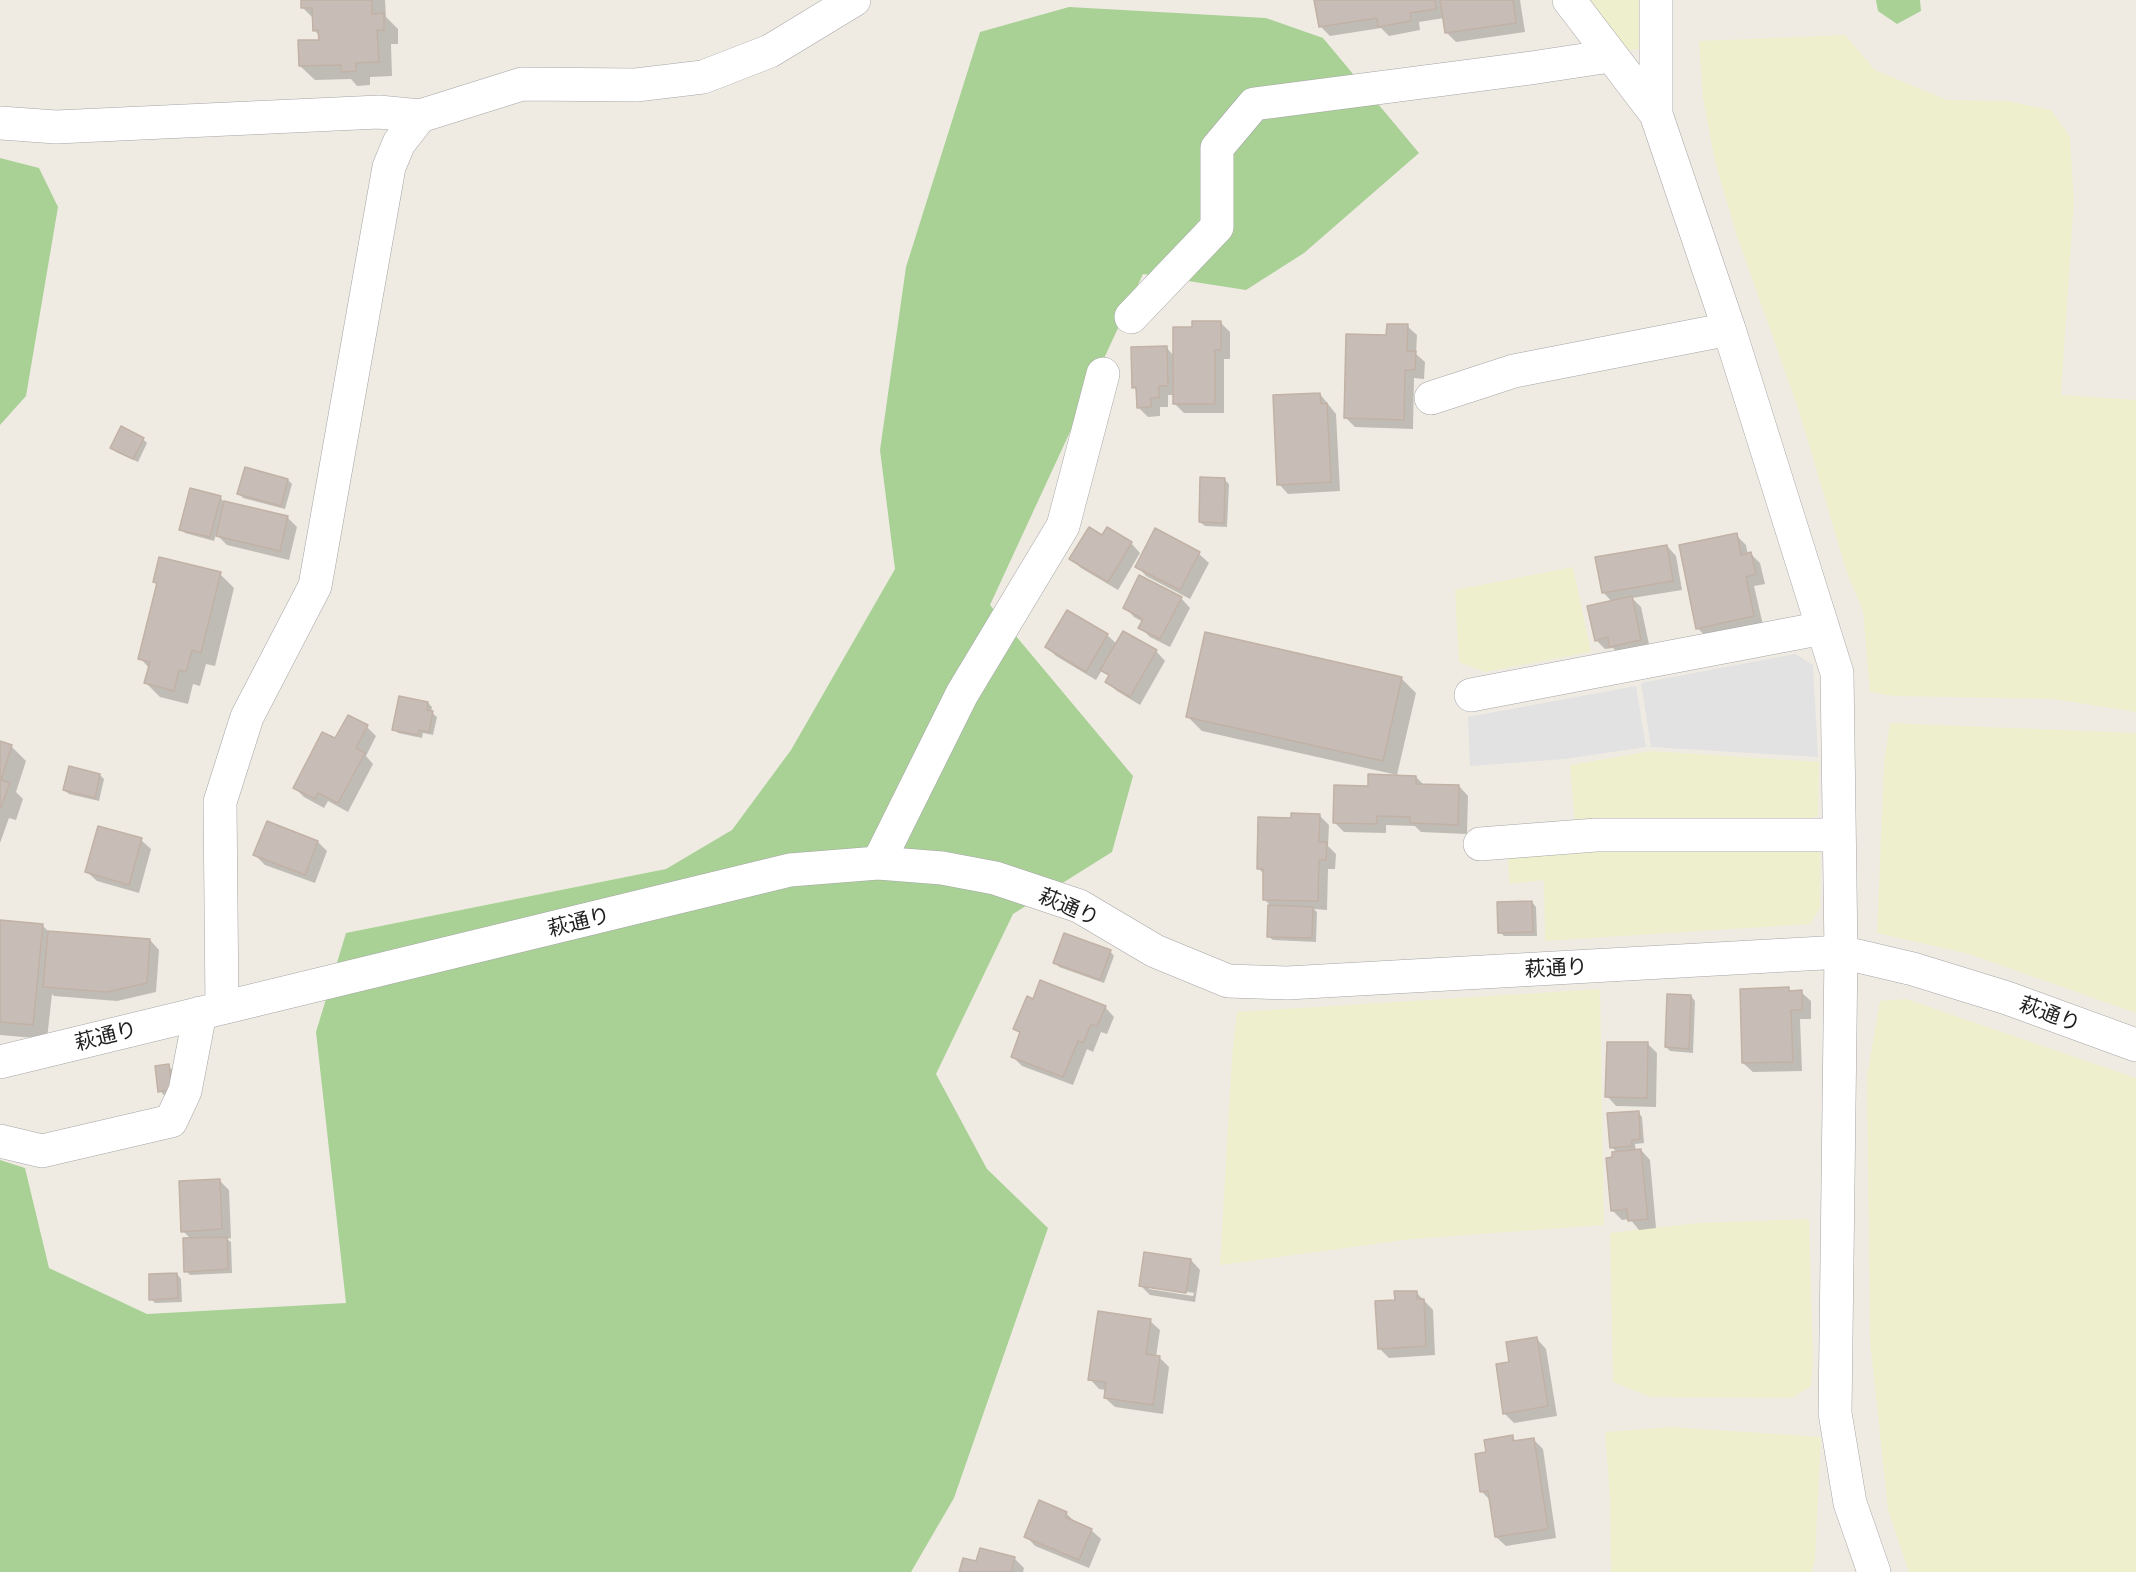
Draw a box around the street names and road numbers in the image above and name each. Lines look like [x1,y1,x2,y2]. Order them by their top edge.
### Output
street label: 萩通り [1035,883,1103,931]
street label: 萩通り [545,902,613,942]
street label: 萩通り [1524,954,1588,982]
street label: 萩通り [2016,991,2084,1037]
street label: 萩通り [72,1016,140,1056]

